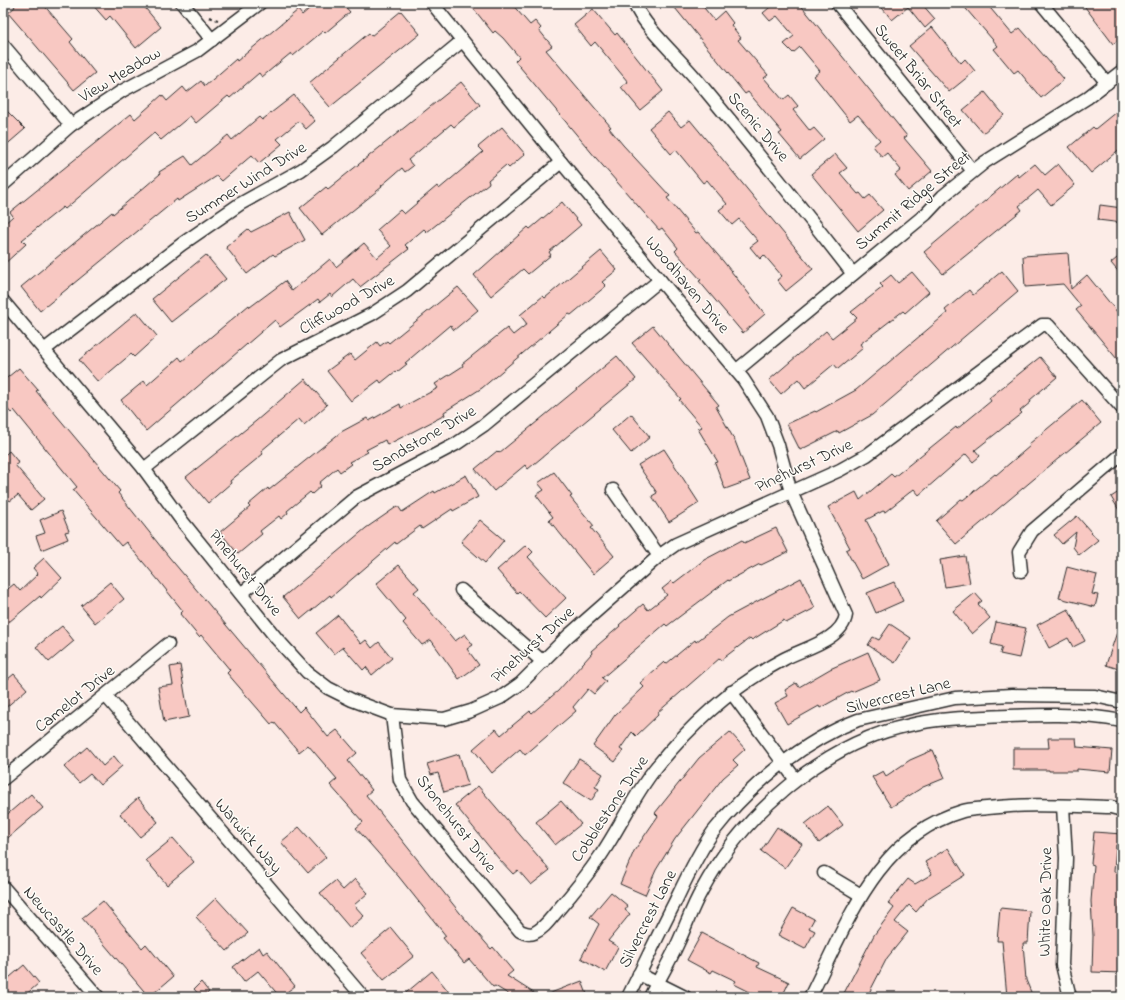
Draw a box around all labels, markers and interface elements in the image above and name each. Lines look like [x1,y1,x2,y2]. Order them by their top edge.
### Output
street label: Sweet Briar Street [868,18,968,134]
street label: View Meadow [73,41,166,110]
street label: Scenic Drive [721,86,795,168]
street label: Summer Wind Drive [180,135,312,230]
street label: Summit Ridge Street [850,145,978,259]
street label: Woodhaven Drive [639,231,736,339]
street label: Cliffwood Drive [295,268,399,341]
street label: Sandstone Drive [367,399,481,479]
street label: Pinehurst Drive [751,432,857,500]
street label: Pinehurst Drive [202,524,288,622]
street label: Pinehurst Drive [486,600,581,689]
street label: Camelot Drive [30,659,121,739]
street label: Silvercrest Lane [843,671,953,721]
street label: Cobblestone Drive [565,750,655,867]
street label: Stonehurst Drive [410,770,503,879]
street label: Warwick Way [207,793,288,880]
street label: White Oak Drive [1033,847,1059,957]
street label: Silvercrest Lane [613,865,684,972]
street label: Newcastle Drive [17,881,109,982]

